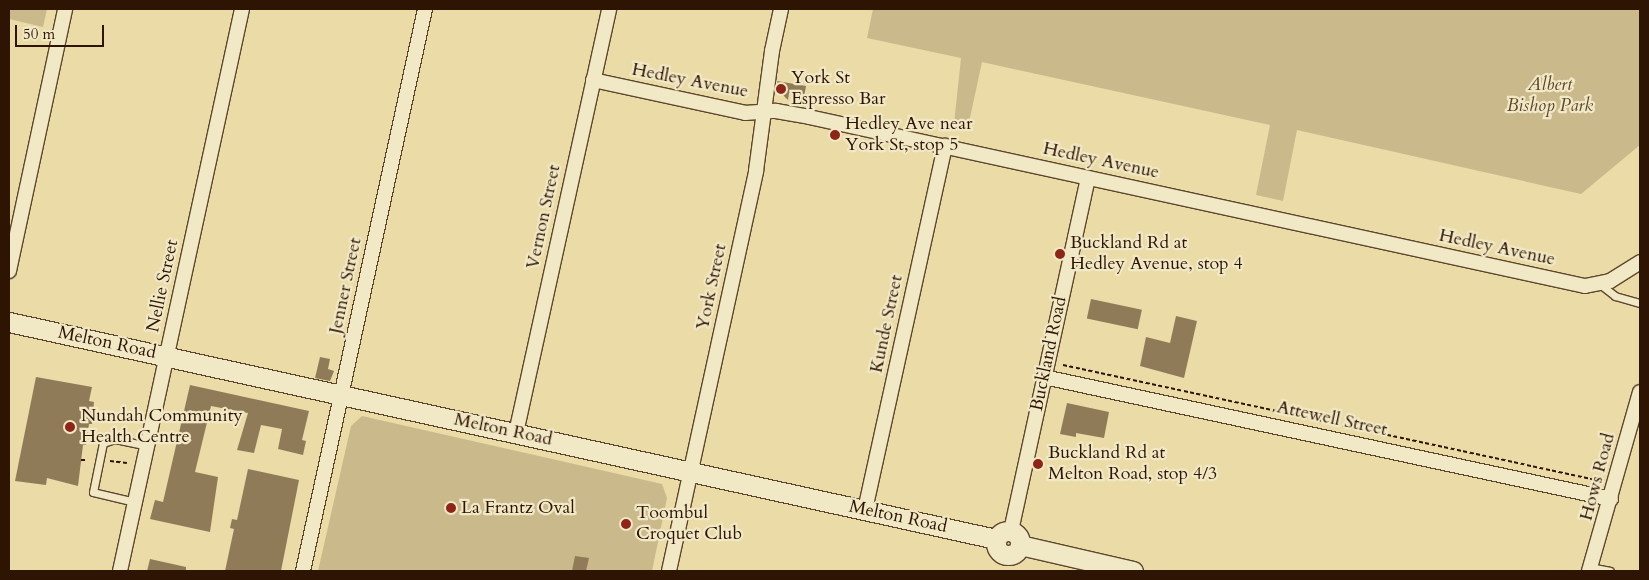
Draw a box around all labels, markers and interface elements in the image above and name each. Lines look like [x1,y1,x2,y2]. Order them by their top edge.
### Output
scale bar [18,15,106,47]
text: 50 m [23,24,55,44]
street label: Hedley Avenue [630,59,750,103]
place label: York St Espresso Bar [791,68,886,110]
park label: Albert Bishop Park [1507,75,1593,118]
marker: York St Espresso Bar [775,83,787,95]
place label: Hedley Ave near York St, stop 5 [845,114,973,156]
marker: Hedley Ave near York St, stop 5 [829,129,841,141]
street label: Hedley Avenue [1041,138,1161,184]
street label: Vernon Street [522,163,566,271]
street label: Hedley Avenue [1437,225,1557,271]
place label: Buckland Rd at Hedley Avenue, stop 4 [1070,233,1243,276]
street label: Jenner Street [325,236,367,336]
street label: Nellie Street [143,238,183,334]
street label: York Street [692,242,732,332]
marker: Buckland Rd at Hedley Avenue, stop 4 [1054,248,1066,260]
street label: Kunde Street [866,273,908,375]
street label: Buckland Road [1026,295,1072,413]
street label: Melton Road [56,322,158,364]
street label: Attewell Street [1275,397,1389,441]
place label: Nundah Community Health Centre [81,406,243,448]
street label: Melton Road [452,409,554,451]
marker: Nundah Community Health Centre [63,420,77,434]
street label: Hows Road [1576,431,1620,523]
place label: Buckland Rd at Melton Road, stop 4/3 [1048,443,1217,486]
marker: Buckland Rd at Melton Road, stop 4/3 [1032,458,1044,470]
street label: Melton Road [847,496,949,538]
place label: La Frantz Oval [461,497,575,519]
marker: La Frantz Oval [445,502,457,514]
place label: Toombul Croquet Club [636,503,742,546]
marker: Toombul Croquet Club [620,518,632,530]

